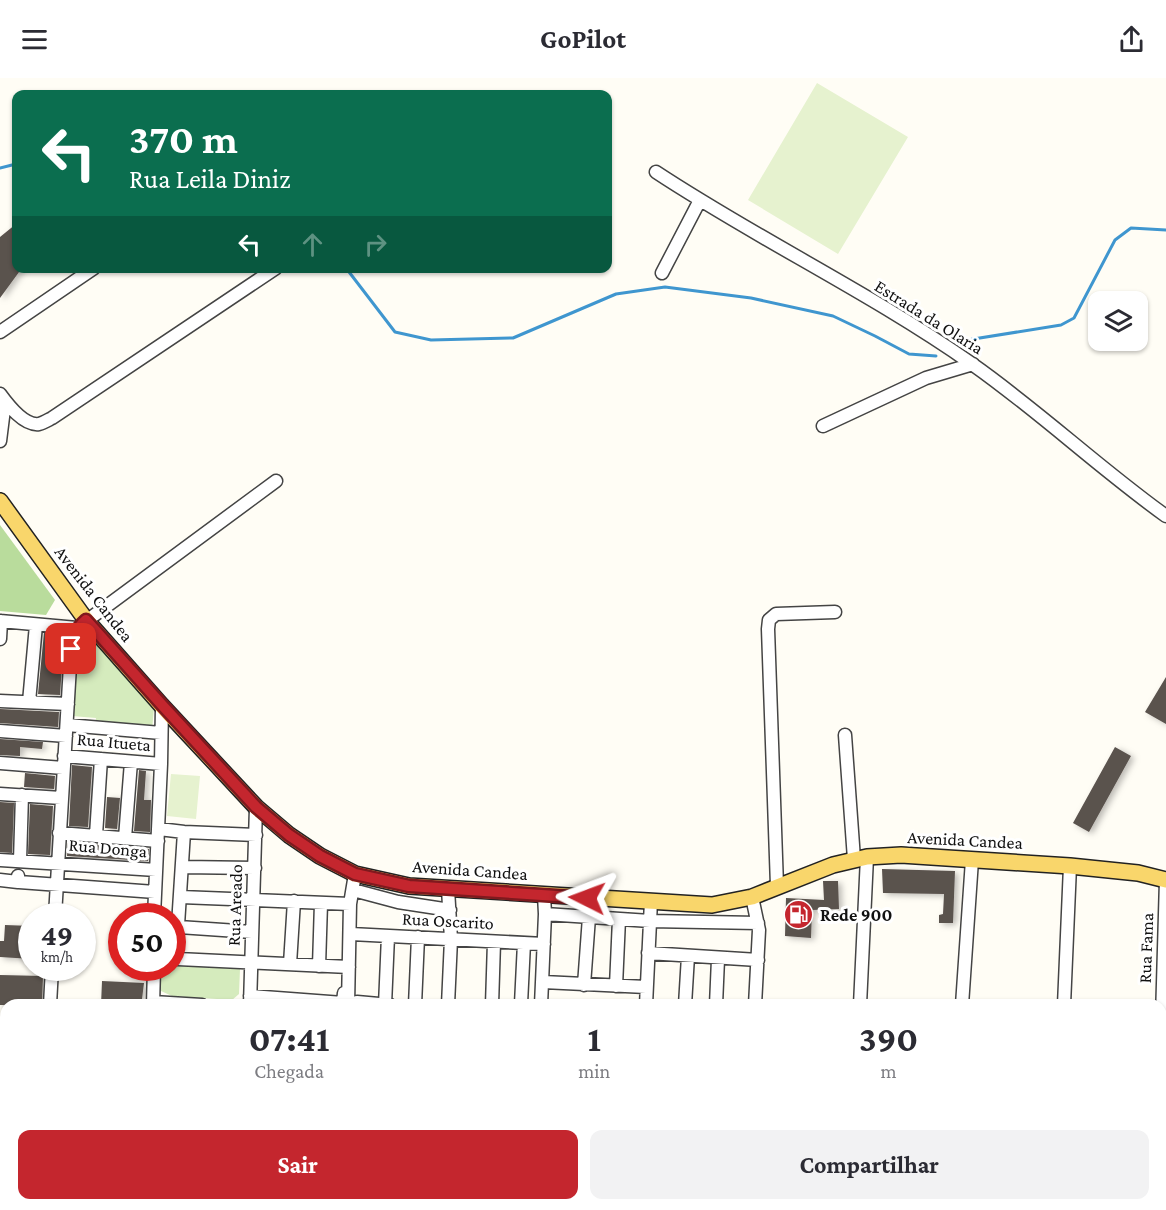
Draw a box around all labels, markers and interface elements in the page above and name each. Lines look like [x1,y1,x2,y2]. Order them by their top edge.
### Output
icon: menu [18,23,51,56]
icon: share [1115,23,1148,56]
text: GoPilot [540,24,626,54]
icon: left [30,114,108,192]
text: 370 m [129,115,238,162]
text: Rua Leila Diniz [129,164,291,194]
icon: left [233,228,266,261]
icon: ahead [296,228,329,261]
icon: right [359,228,392,261]
street label: Estrada da Olaria [871,276,987,358]
map controls [1088,291,1148,351]
button: layers [1088,291,1148,351]
street label: Avenida Candea [51,542,137,646]
pin [45,623,96,674]
icon: arrive [54,632,87,665]
street label: Rua Itueta [76,729,152,755]
street label: Avenida Candea [907,827,1023,853]
street label: Rua Donga [68,835,148,861]
street label: Avenida Candea [412,856,528,884]
street label: Rua Areado [224,864,246,946]
position arrow [555,866,619,930]
fuel station icon: Rede 900 [783,899,815,931]
speed limit sign: 50 [108,903,186,981]
place label: Rede 900 [820,905,892,925]
street label: Rua Oscarito [402,909,494,933]
street label: Rua Fama [1135,912,1157,984]
text: 49 [41,918,73,951]
text: km/h [41,949,73,965]
text: 07:41 [249,1019,329,1059]
text: 1 [588,1019,601,1059]
text: 390 [859,1019,918,1059]
text: Chegada [254,1060,324,1082]
text: min [578,1060,610,1082]
text: m [881,1060,897,1082]
button: Sair [18,1130,578,1199]
button: Compartilhar [590,1130,1149,1199]

